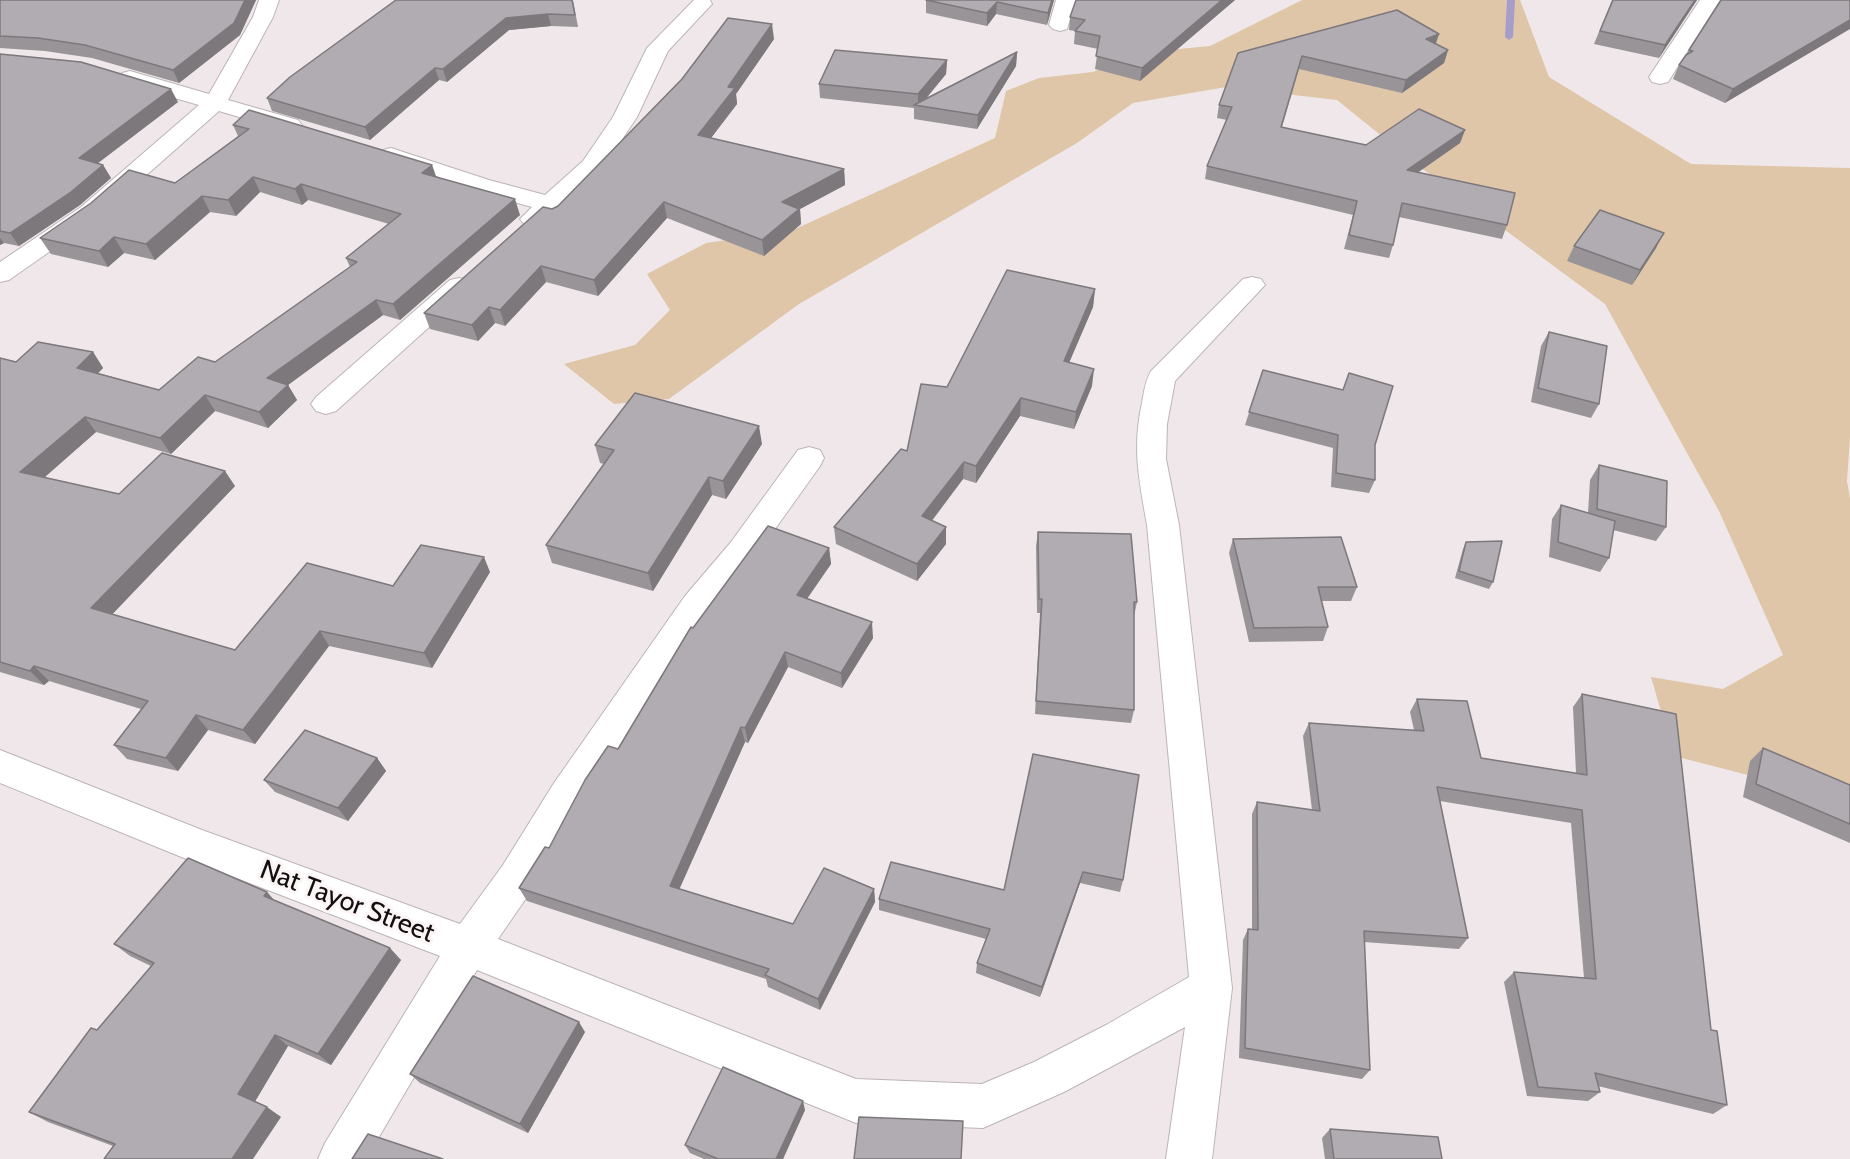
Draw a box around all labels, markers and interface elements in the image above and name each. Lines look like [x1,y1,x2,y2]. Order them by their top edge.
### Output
street label: Nat Tayor Street [255,854,439,950]

